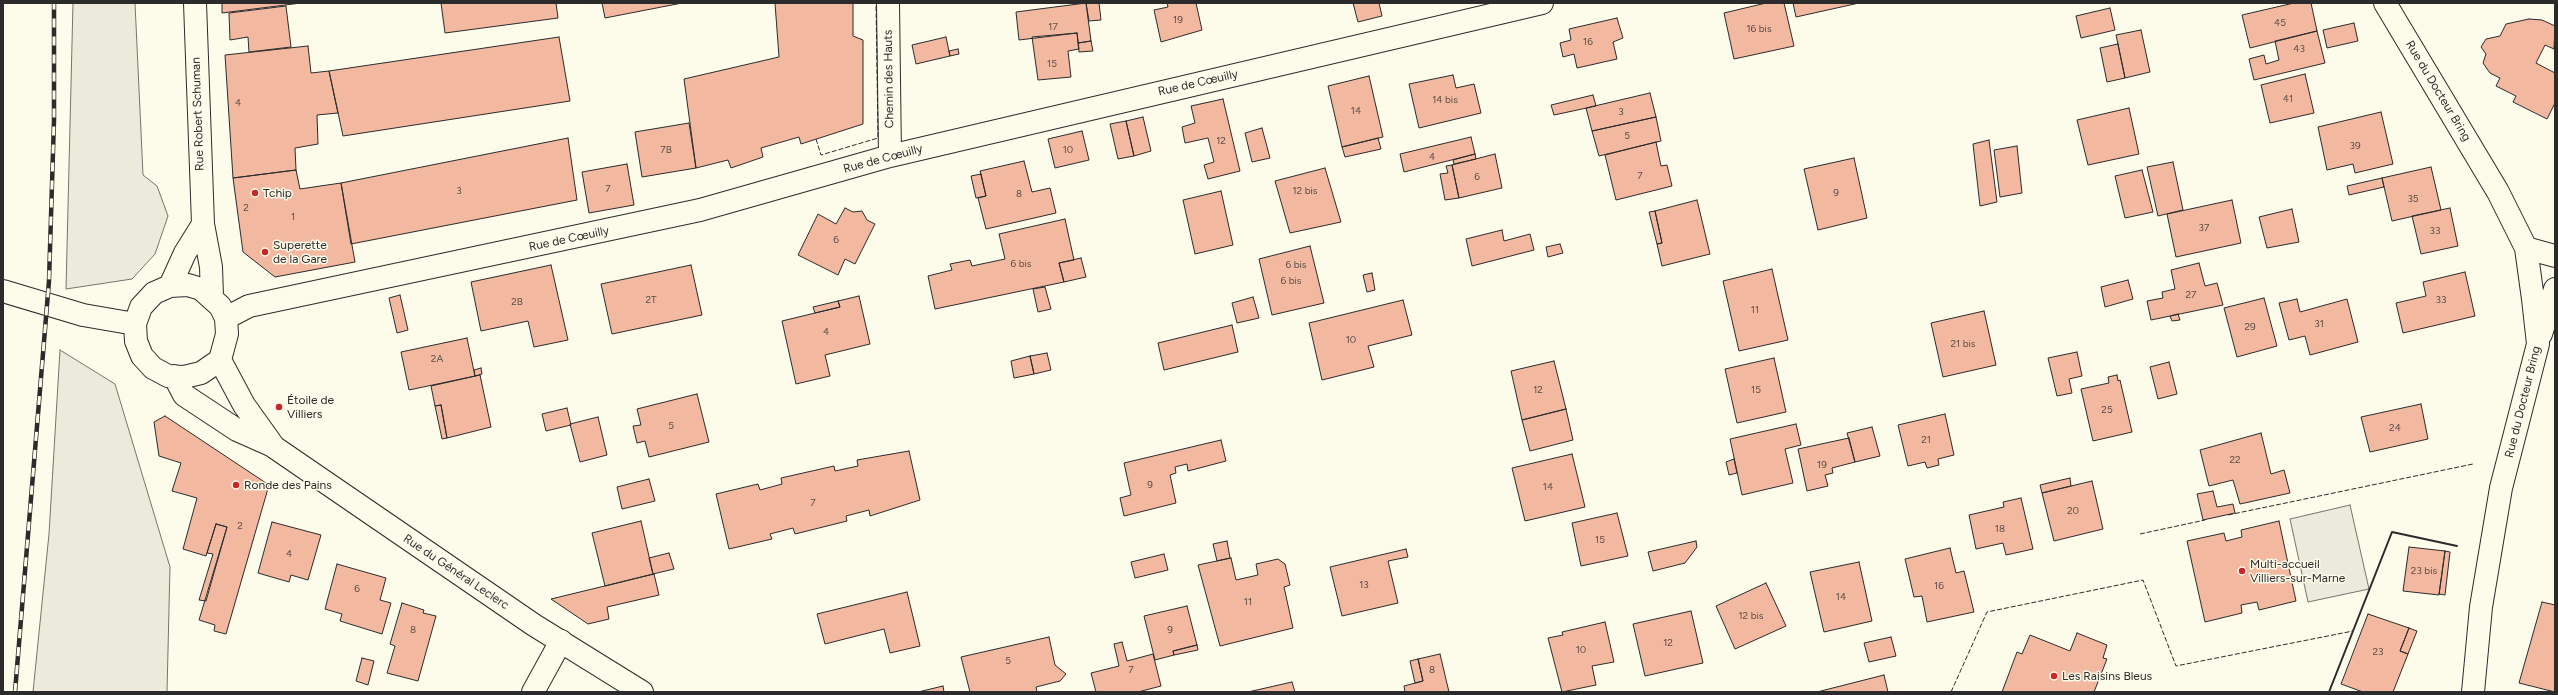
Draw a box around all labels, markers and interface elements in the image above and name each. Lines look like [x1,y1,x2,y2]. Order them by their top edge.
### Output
house number: 19 [1173,14,1183,26]
house number: 45 [2274,17,2286,29]
house number: 17 [1048,21,1058,33]
house number: 16 bis [1746,23,1772,35]
street label: Chemin des Hauts [881,30,897,128]
house number: 16 [1583,36,1593,48]
street label: Rue du Docteur Bring [2402,38,2474,144]
house number: 43 [2293,43,2305,55]
street label: Rue Robert Schuman [189,57,207,171]
house number: 15 [1047,58,1057,70]
street label: Rue de Cœuilly [1157,67,1239,99]
house number: 41 [2283,93,2293,105]
house number: 14 bis [1432,94,1458,106]
house number: 4 [235,97,241,109]
house number: 14 [1351,105,1361,117]
house number: 3 [1618,106,1624,118]
house number: 5 [1624,130,1630,142]
house number: 12 [1216,135,1226,147]
house number: 39 [2349,140,2361,152]
street label: Rue de Cœuilly [842,141,924,177]
house number: 7B [660,144,672,156]
house number: 10 [1063,144,1073,156]
house number: 4 [1429,151,1435,163]
house number: 7 [1637,170,1643,182]
house number: 6 [1474,171,1480,183]
house number: 7 [605,183,611,195]
house number: 3 [456,185,462,197]
house number: 12 bis [1292,185,1318,197]
place label: Tchip [263,186,292,200]
house number: 9 [1833,187,1839,199]
marker: Tchip [250,188,260,198]
house number: 8 [1016,188,1022,200]
house number: 35 [2407,193,2419,205]
house number: 2 [243,202,249,214]
house number: 1 [291,211,295,223]
house number: 37 [2199,222,2209,234]
street label: Rue de Cœuilly [527,223,611,255]
house number: 33 [2430,225,2440,237]
house number: 6 [833,234,839,246]
place label: Superette de la Gare [273,238,327,266]
marker: Superette de la Gare [260,247,270,257]
house number: 6 bis [1011,258,1031,270]
house number: 6 bis [1286,259,1306,271]
house number: 6 bis [1281,275,1301,287]
house number: 27 [2186,289,2196,301]
house number: 2T [645,294,657,306]
house number: 33 [2436,294,2446,306]
house number: 2B [511,296,523,308]
house number: 11 [1751,304,1759,316]
house number: 31 [2314,318,2324,330]
house number: 29 [2244,321,2256,333]
house number: 4 [823,326,829,338]
house number: 10 [1346,334,1356,346]
house number: 21 bis [1950,338,1976,350]
street label: Rue du Docteur Bring [2502,345,2544,459]
house number: 2A [431,353,443,365]
house number: 12 [1533,384,1543,396]
house number: 15 [1751,384,1761,396]
place label: Étoile de Villiers [287,393,334,421]
marker: Étoile de Villiers [274,402,284,412]
house number: 25 [2101,404,2113,416]
house number: 5 [668,420,674,432]
house number: 24 [2389,422,2401,434]
house number: 21 [1921,434,1931,446]
house number: 22 [2229,454,2241,466]
house number: 19 [1817,459,1827,471]
place label: Ronde des Pains [244,478,332,492]
house number: 9 [1147,479,1153,491]
marker: Ronde des Pains [231,480,241,490]
house number: 14 [1543,481,1553,493]
house number: 7 [810,497,816,509]
house number: 20 [2067,505,2079,517]
house number: 2 [237,520,243,532]
house number: 18 [1995,523,2005,535]
street label: Rue du Général Leclerc [401,531,511,613]
house number: 15 [1595,534,1605,546]
house number: 4 [286,548,292,560]
place label: Multi-accueil Villiers-sur-Marne [2250,557,2345,585]
house number: 23 bis [2411,565,2437,577]
marker: Multi-accueil Villiers-sur-Marne [2237,566,2247,576]
house number: 13 [1359,579,1369,591]
house number: 16 [1934,580,1944,592]
house number: 6 [354,583,360,595]
house number: 14 [1836,591,1846,603]
house number: 11 [1244,596,1252,608]
house number: 12 bis [1738,610,1764,622]
house number: 8 [410,624,416,636]
house number: 9 [1167,624,1173,636]
house number: 12 [1663,637,1673,649]
house number: 10 [1576,644,1586,656]
house number: 23 [2372,646,2384,658]
house number: 5 [1005,655,1011,667]
house number: 7 [1128,664,1134,676]
house number: 8 [1429,664,1435,676]
place label: Les Raisins Bleus [2062,669,2152,683]
marker: Les Raisins Bleus [2049,671,2059,681]

